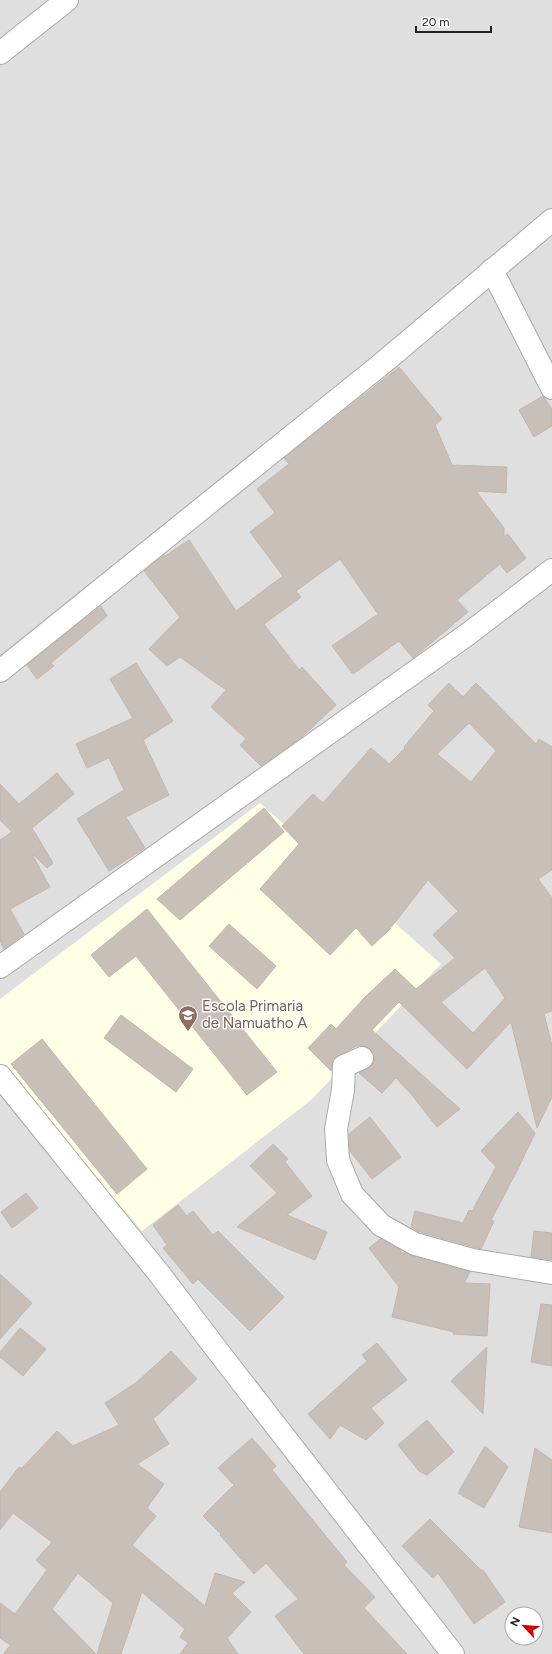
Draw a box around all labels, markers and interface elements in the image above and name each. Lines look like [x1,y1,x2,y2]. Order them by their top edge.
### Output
scale bar [416,8,491,34]
text: 20 m [422,15,450,29]
place label: Escola Primaria de Namuatho A [202,997,307,1032]
school or university icon: Escola Primaria de Namuatho A [177,1004,199,1032]
north arrow [504,1606,544,1646]
text: N [508,1615,523,1629]

